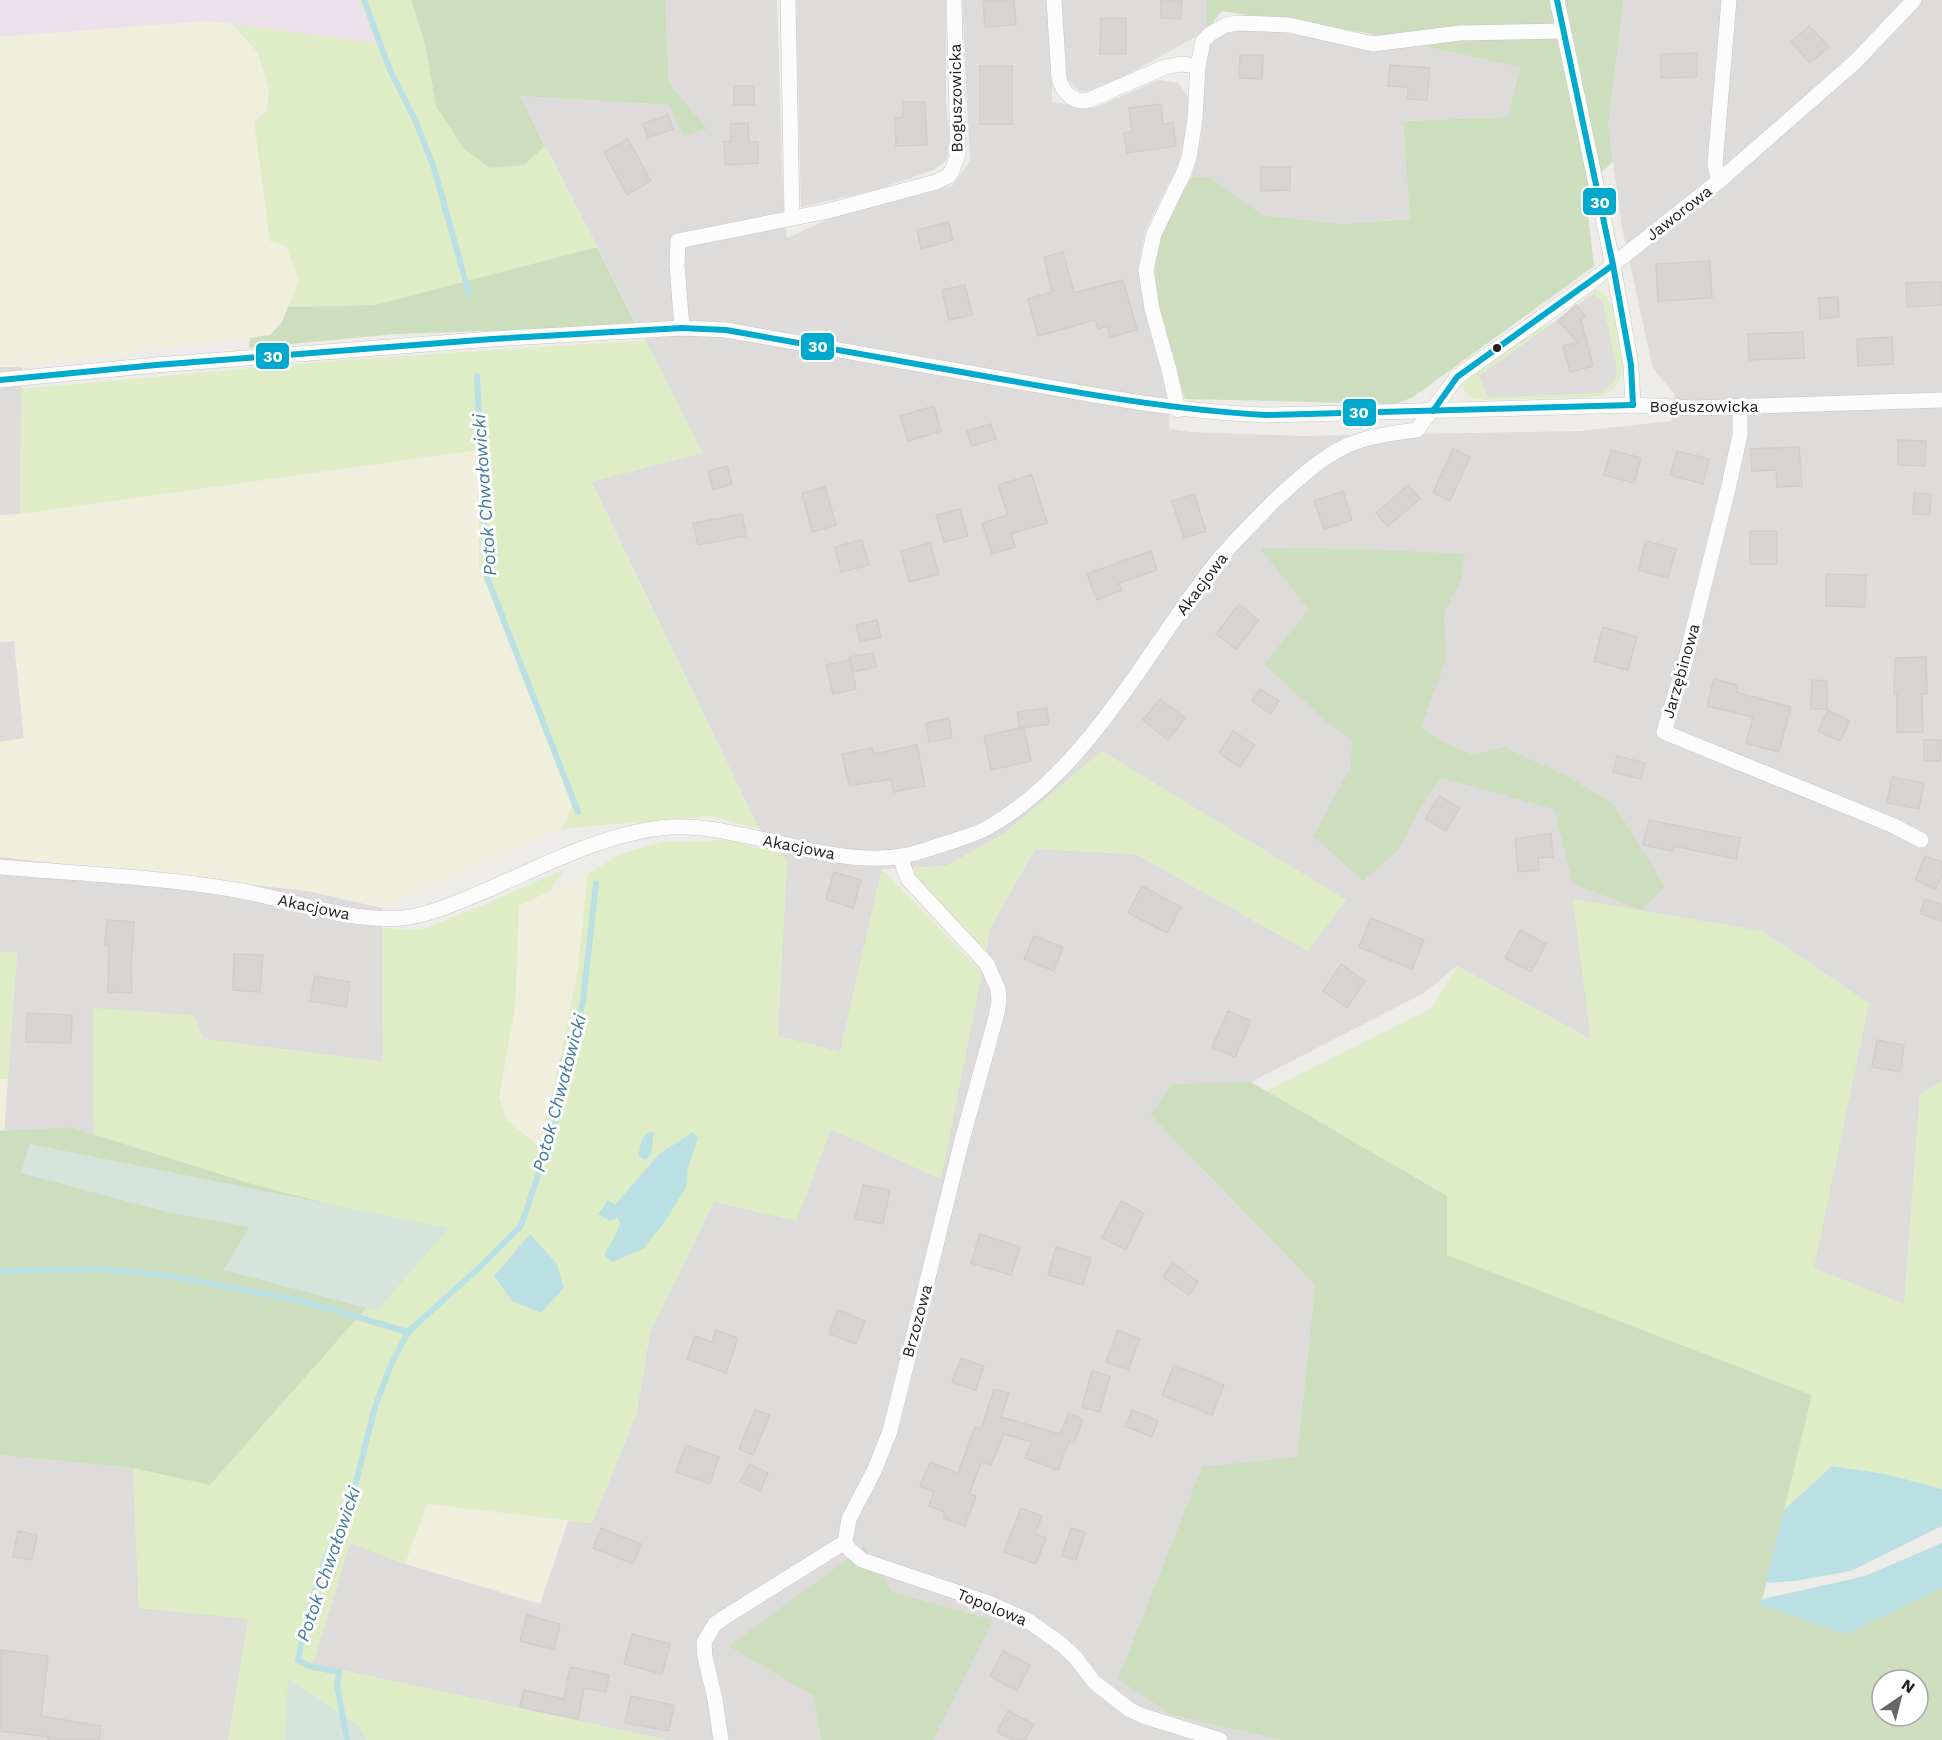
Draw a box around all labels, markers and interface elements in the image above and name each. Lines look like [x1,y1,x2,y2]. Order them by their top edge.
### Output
street label: Boguszowicka [946,43,966,153]
street label: Jaworowa [1642,181,1716,245]
line badge: 30 [1582,187,1617,216]
text: 30 [1590,193,1610,212]
line badge: 30 [800,332,835,361]
text: 30 [808,337,828,356]
line badge: 30 [255,342,290,370]
unlabelled marker [1491,342,1503,354]
text: 30 [263,347,283,366]
street label: Boguszowicka [1649,397,1759,416]
line badge: 30 [1342,398,1377,427]
text: 30 [1349,403,1369,422]
water label: Potok Chwałowicki [468,412,500,577]
street label: Akacjowa [1172,549,1232,619]
street label: Jarzębinowa [1658,621,1704,721]
street label: Akacjowa [761,831,837,863]
street label: Akacjowa [276,890,352,924]
water label: Potok Chwałowicki [528,1011,590,1174]
street label: Brzozowa [898,1282,936,1360]
water label: Potok Chwałowicki [292,1483,365,1644]
street label: Topolowa [954,1584,1030,1630]
north arrow [1870,1668,1930,1728]
text: N [1898,1675,1919,1697]

